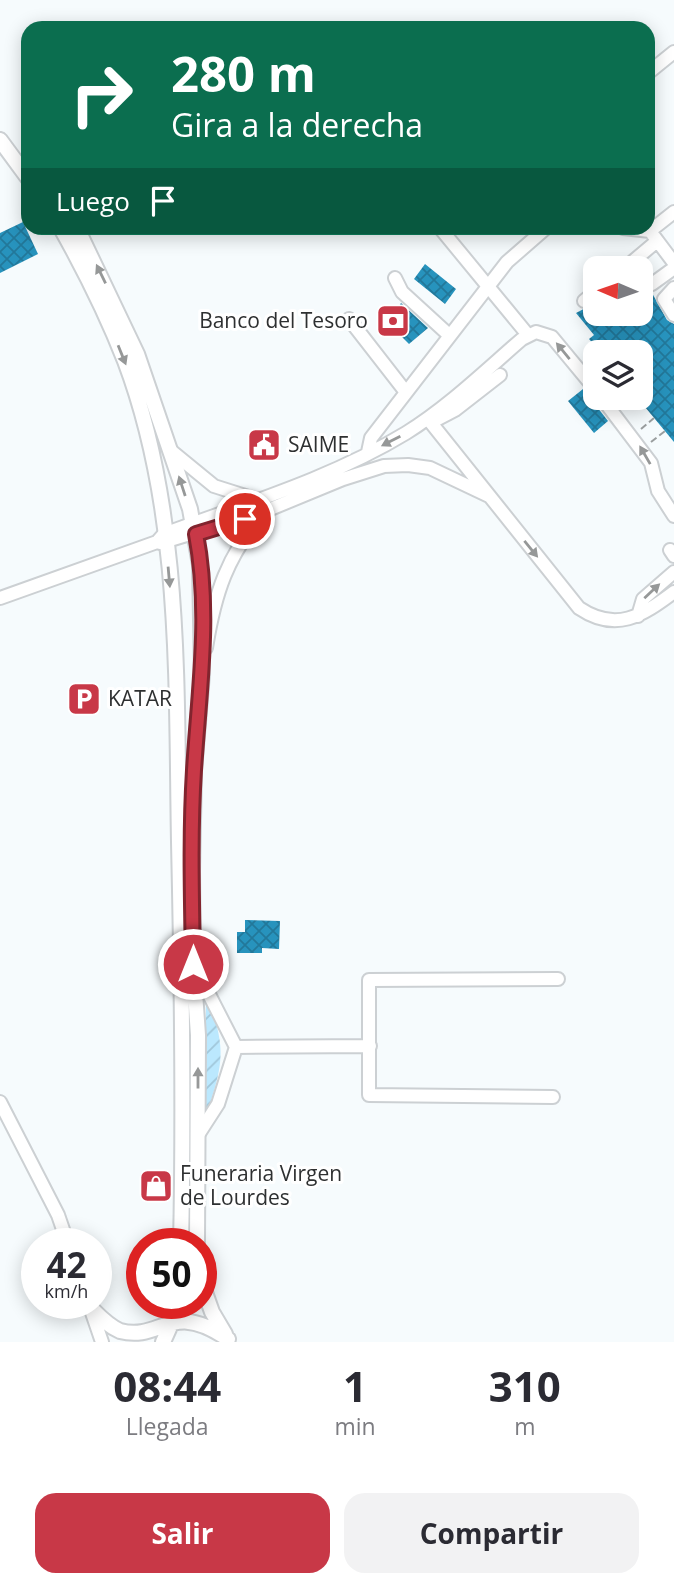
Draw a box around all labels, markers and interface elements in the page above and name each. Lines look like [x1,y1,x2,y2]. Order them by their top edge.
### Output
text: 280 m [171,40,316,106]
icon: right [56,49,147,140]
text: Gira a la derecha [171,103,423,146]
icon: arrive [144,182,182,220]
text: Luego [56,183,130,219]
north arrow [583,256,653,326]
map controls [583,256,653,410]
one-way arrow [95,264,107,284]
bank icon: Banco del Tesoro [374,302,412,340]
place label: Banco del Tesoro [199,306,368,334]
button: layers [583,340,653,410]
one-way arrow [556,342,571,359]
one-way arrow [116,345,128,365]
public building icon: SAIME [245,426,283,464]
place label: SAIME [288,430,349,458]
one-way arrow [381,435,401,447]
one-way arrow [639,446,651,465]
one-way arrow [176,475,187,496]
pin [215,489,275,549]
icon: arrive [226,500,264,538]
one-way arrow [524,539,539,557]
one-way arrow [164,566,175,588]
one-way arrow [643,583,661,599]
parking icon: KATAR [65,680,103,718]
place label: KATAR [108,684,172,712]
position arrow [156,927,230,1001]
one-way arrow [192,1067,204,1089]
place label: Funeraria Virgen de Lourdes [180,1159,342,1211]
shop icon: Funeraria Virgen de Lourdes [137,1167,175,1205]
speed limit sign: 50 [126,1228,217,1319]
text: 42 [46,1241,87,1288]
text: km/h [45,1279,88,1303]
text: 08:44 [113,1357,221,1414]
text: 1 [343,1357,367,1414]
text: 310 [489,1357,561,1414]
text: Llegada [126,1410,209,1442]
text: min [334,1410,376,1442]
text: m [514,1410,535,1442]
button: Salir [35,1493,330,1573]
button: Compartir [344,1493,639,1573]

